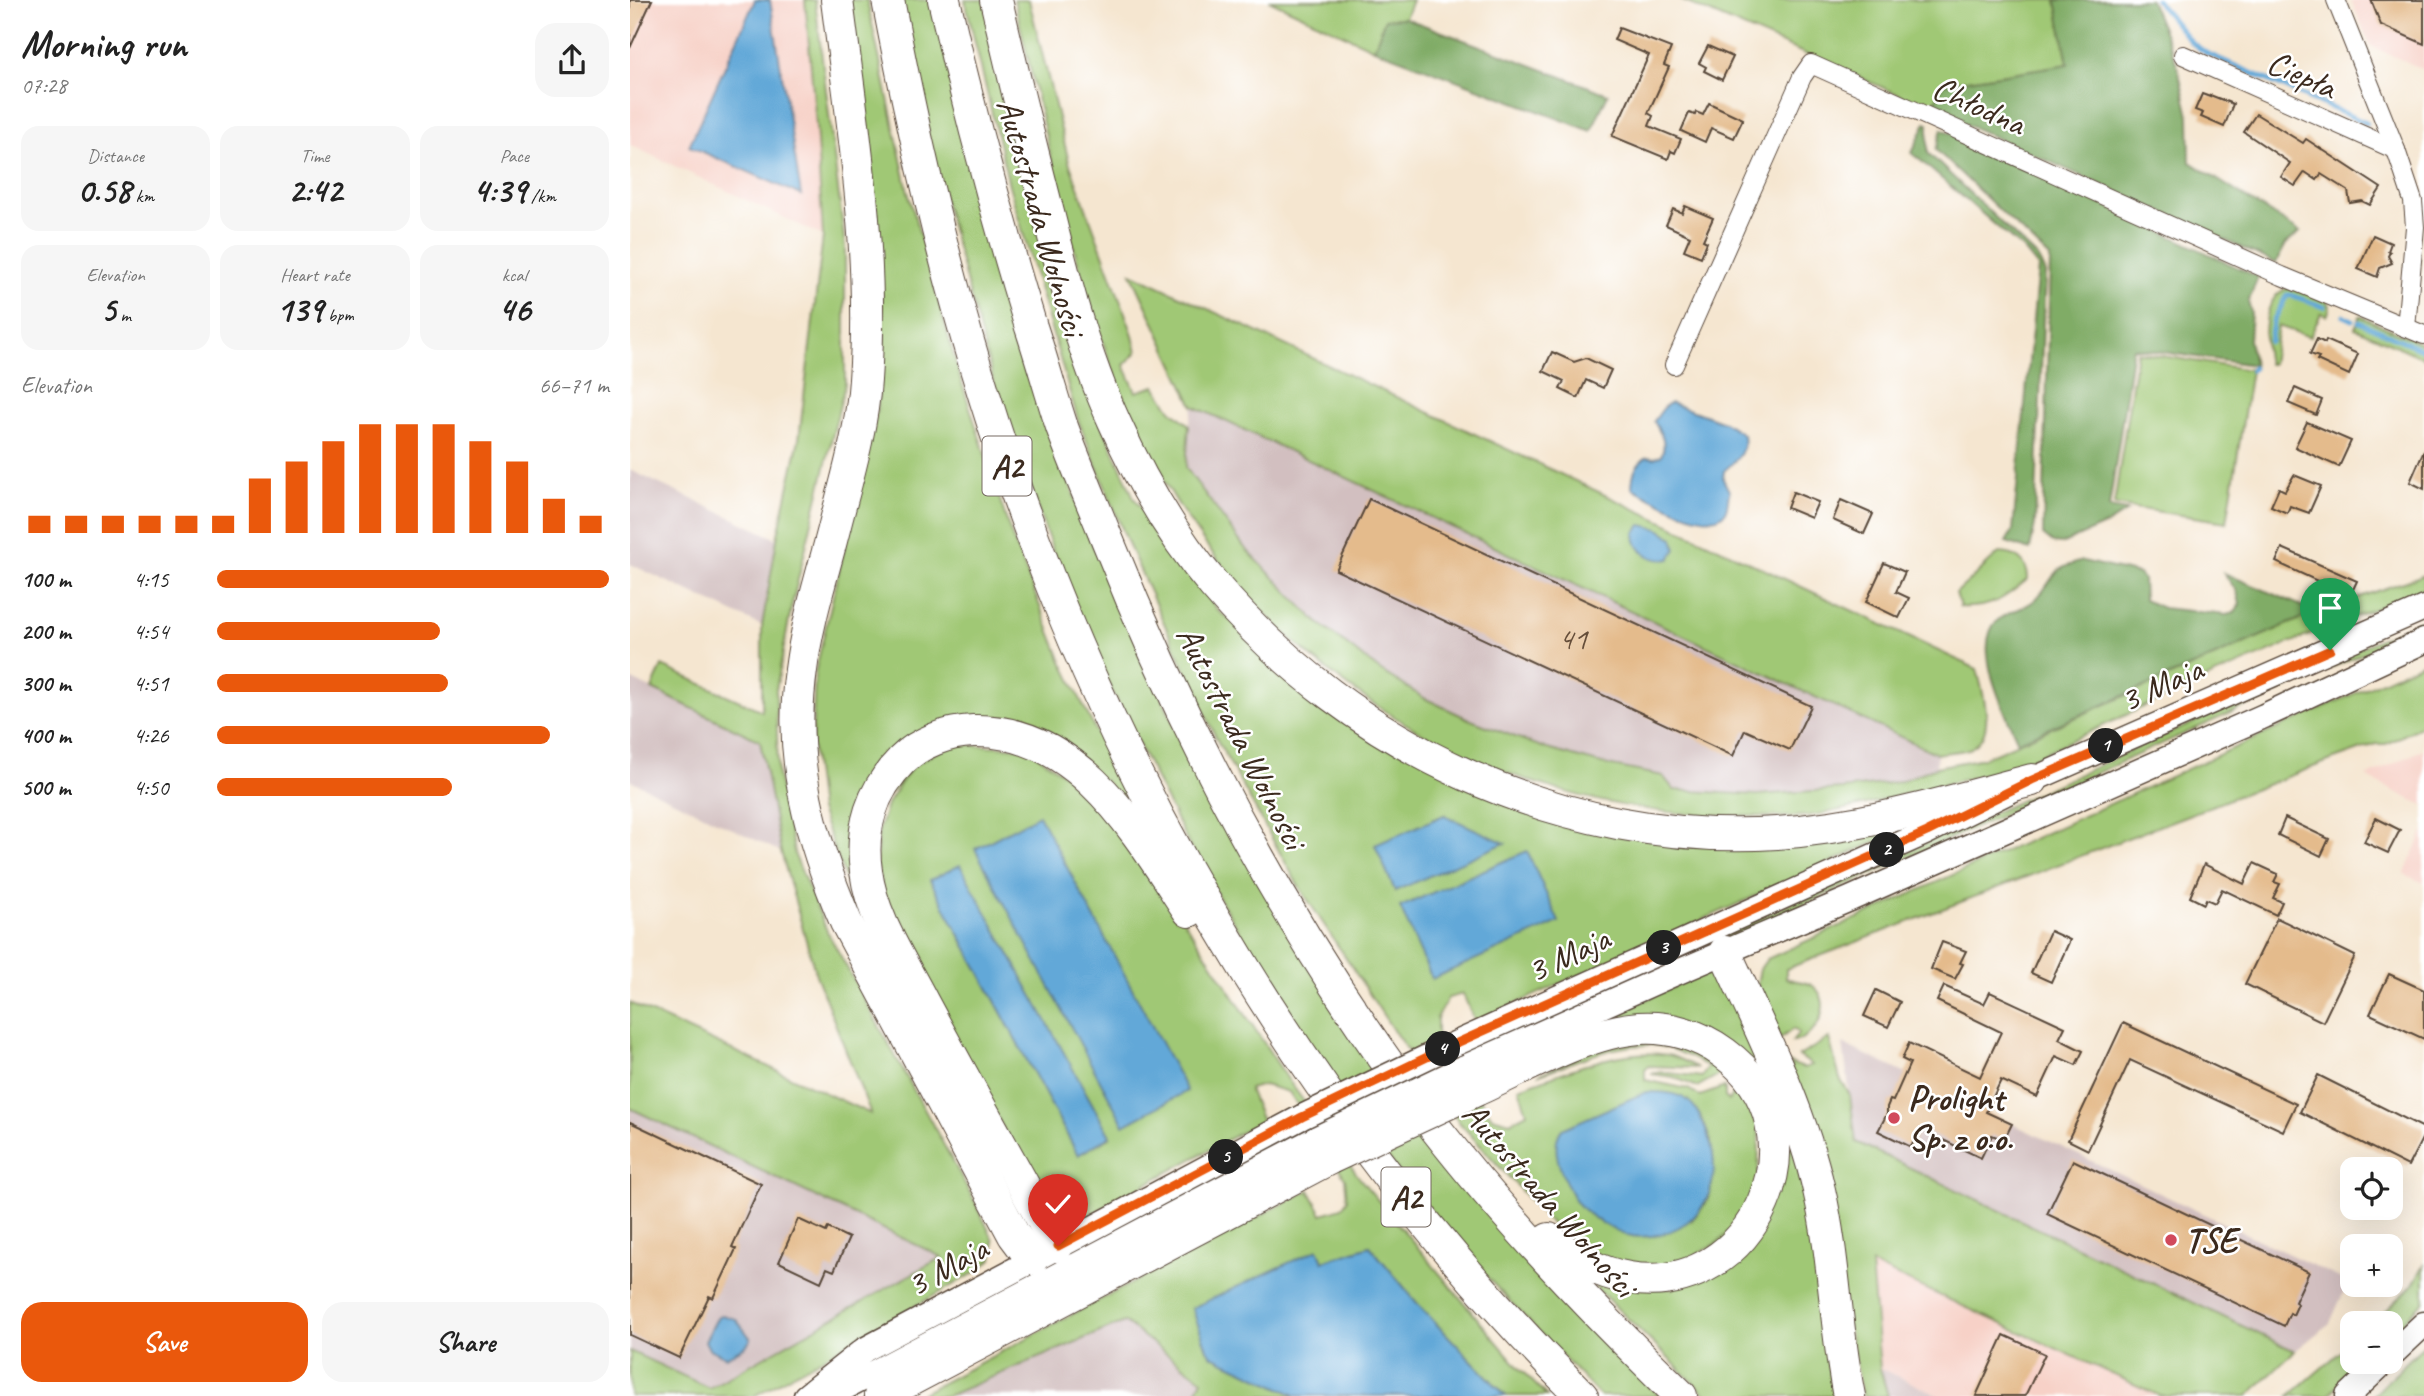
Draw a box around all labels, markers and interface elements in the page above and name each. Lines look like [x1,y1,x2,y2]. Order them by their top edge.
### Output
text: Morning run [21,21,187,68]
button: share [535,23,609,97]
street label: Ciepła [2260,39,2346,111]
street label: Chłodna [1926,65,2034,146]
text: 07:28 [21,71,67,100]
street label: Autostrada Wolności [986,93,1098,345]
text: Distance [87,144,144,168]
text: Time [300,144,330,168]
text: Pace [500,144,529,168]
text: 0.58 [77,168,131,213]
text: 2:42 [288,168,342,213]
text: 4:39 [473,168,526,213]
text: km [131,184,154,208]
text: /km [526,184,556,208]
text: Elevation [86,263,145,287]
text: Heart rate [280,263,350,287]
text: kcal [502,263,527,287]
text: 5 [100,287,116,332]
text: 139 [276,287,323,332]
text: 46 [498,287,530,332]
text: m [116,303,131,327]
text: bpm [323,303,354,327]
text: Elevation [21,371,92,400]
text: 66–71 m [539,371,609,400]
road number: A2 [982,436,1032,495]
text: 100 m [21,565,71,594]
text: 4:15 [133,565,169,594]
pin [2300,578,2360,650]
icon: arrive [2311,589,2349,627]
text: 200 m [21,617,71,646]
text: 4:54 [133,617,169,646]
street label: Autostrada Wolności [1166,618,1319,860]
house number: 41 [1559,618,1589,659]
street label: 3 Maja [2113,646,2211,722]
text: 300 m [21,669,71,698]
text: 4:51 [133,669,169,698]
text: 400 m [21,721,71,750]
text: 4:26 [133,721,169,750]
pin: 1 [2088,728,2124,764]
text: 1 [2101,733,2110,757]
text: 500 m [21,773,70,802]
text: 4:50 [133,773,169,802]
pin: 2 [1870,832,1904,868]
text: 2 [1882,837,1891,861]
street label: 3 Maja [1520,915,1618,993]
pin: 3 [1646,930,1682,965]
text: 3 [1659,935,1668,959]
pin: 4 [1426,1032,1460,1066]
text: 4 [1438,1036,1447,1060]
place label: Prolight Sp. z o.o. [1908,1076,2014,1161]
street label: Autostrada Wolności [1452,1092,1650,1310]
marker: Prolight Sp. z o.o. [1886,1110,1902,1126]
pin: 5 [1208,1140,1244,1174]
text: 5 [1221,1144,1230,1168]
map controls [2340,1157,2403,1374]
button: locate [2340,1157,2403,1220]
road number: A2 [1382,1168,1430,1226]
pin [1028,1174,1088,1246]
icon: check [1039,1185,1077,1223]
place label: TSE [2185,1218,2242,1263]
street label: 3 Maja [899,1225,997,1307]
marker: TSE [2163,1232,2179,1248]
button: + [2340,1234,2403,1297]
button: Save [21,1302,308,1382]
button: Share [322,1302,609,1382]
button: − [2340,1311,2403,1374]

